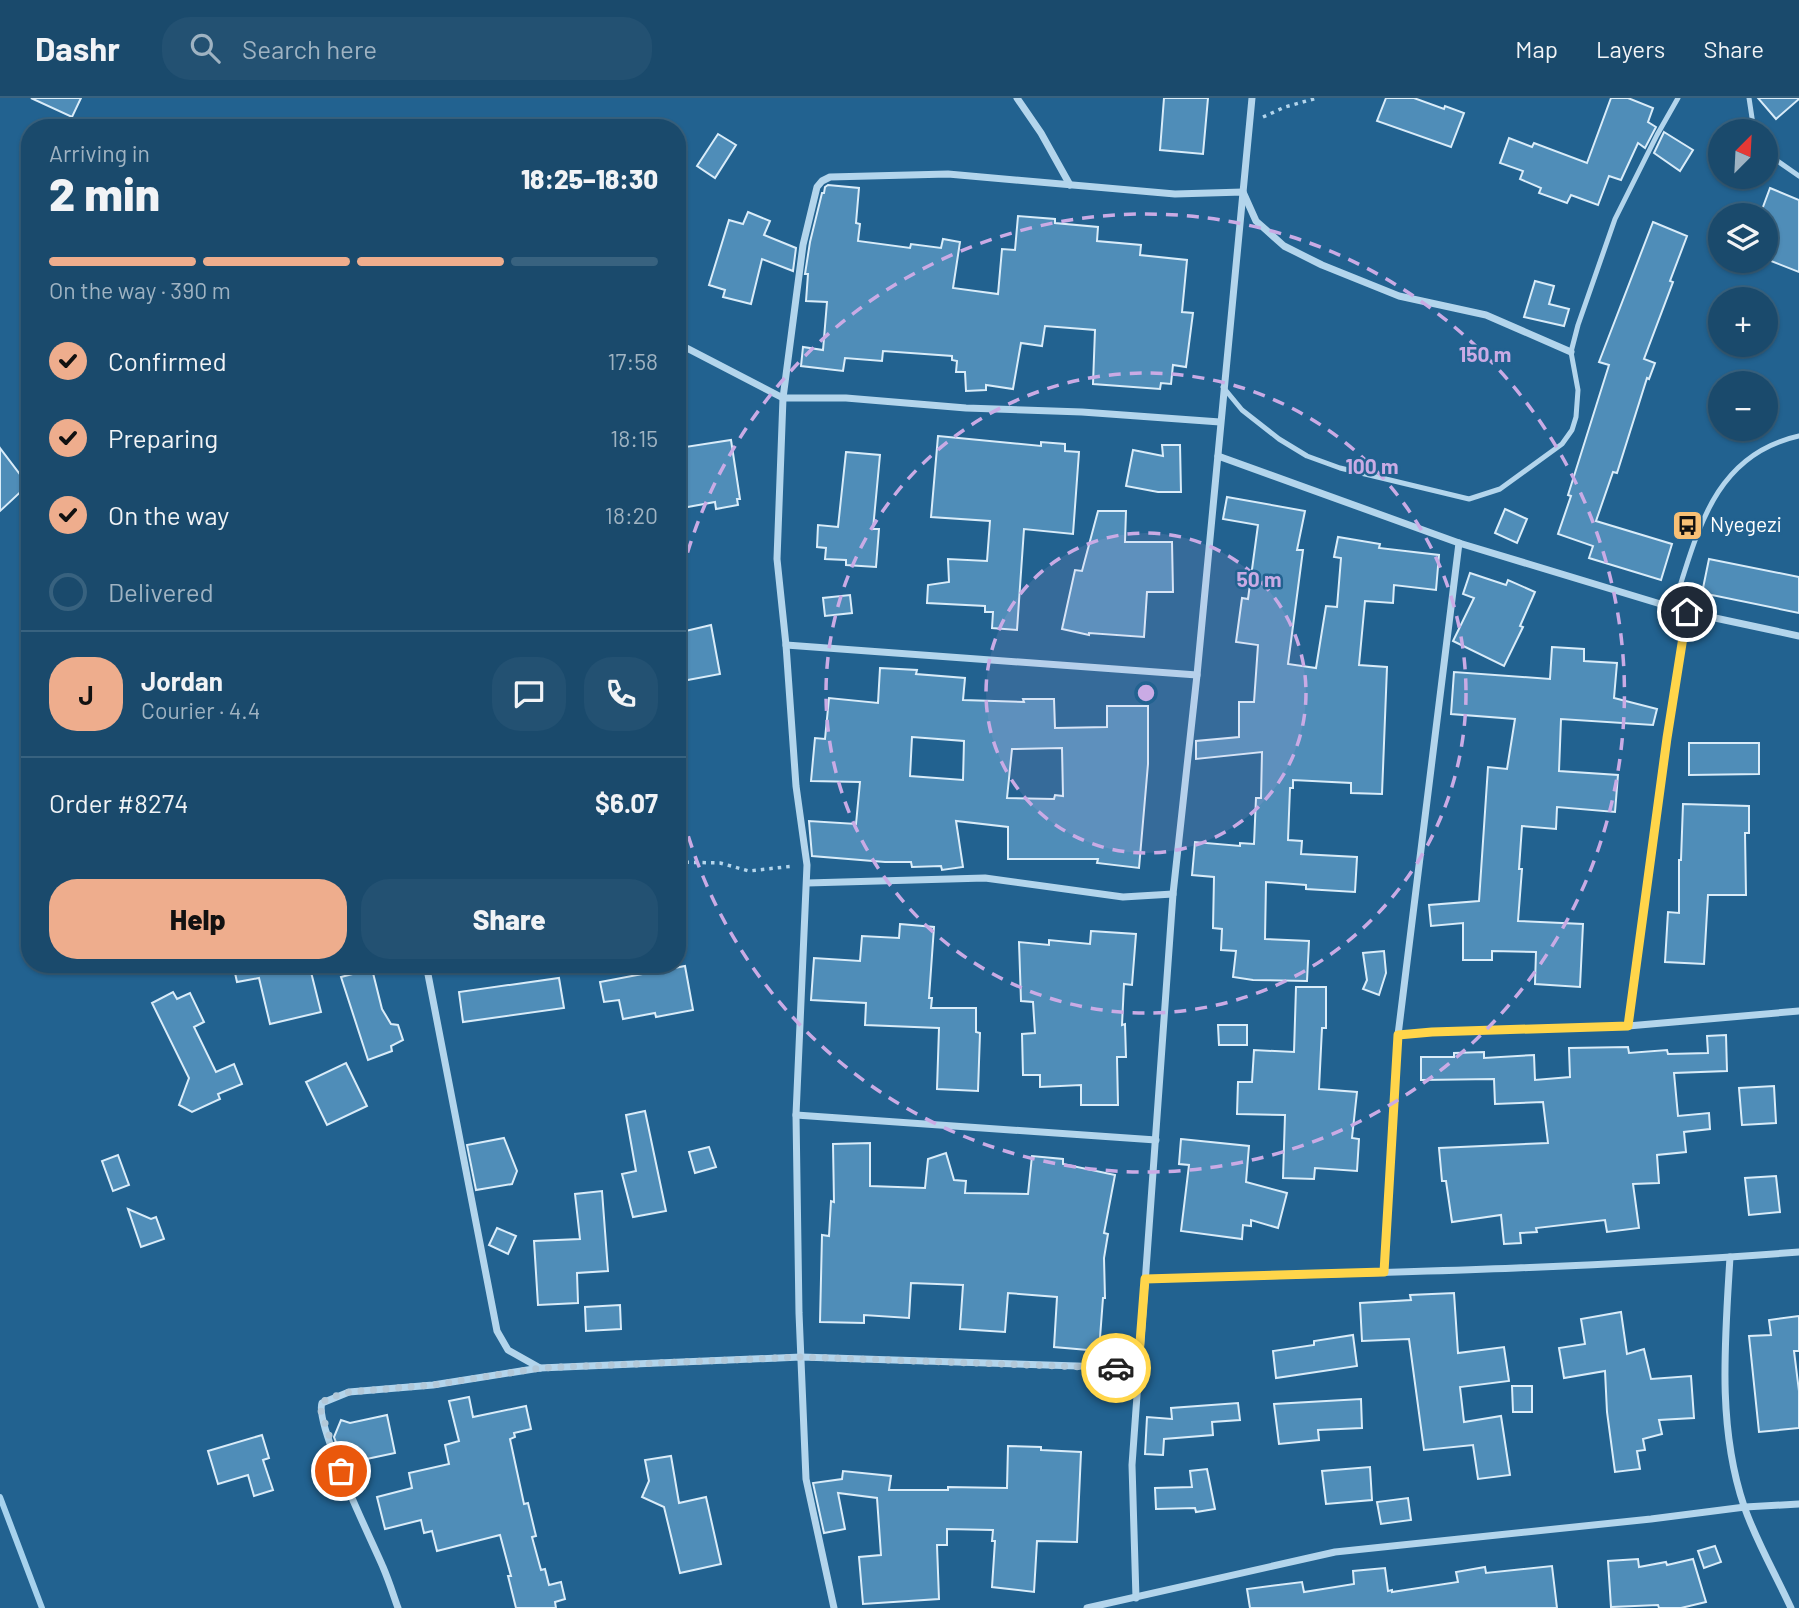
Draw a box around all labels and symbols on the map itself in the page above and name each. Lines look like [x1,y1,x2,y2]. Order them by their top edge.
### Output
north arrow [1708,119,1778,189]
text: 150 m [1459,341,1511,366]
text: 100 m [1345,453,1399,478]
bus stop icon: Nyegezi [1670,508,1704,542]
place label: Nyegezi [1710,511,1782,536]
text: 50 m [1236,566,1282,591]
pin [1657,582,1717,642]
centre of rings [1134,681,1158,705]
courier [1081,1333,1151,1403]
pin [311,1441,371,1501]

